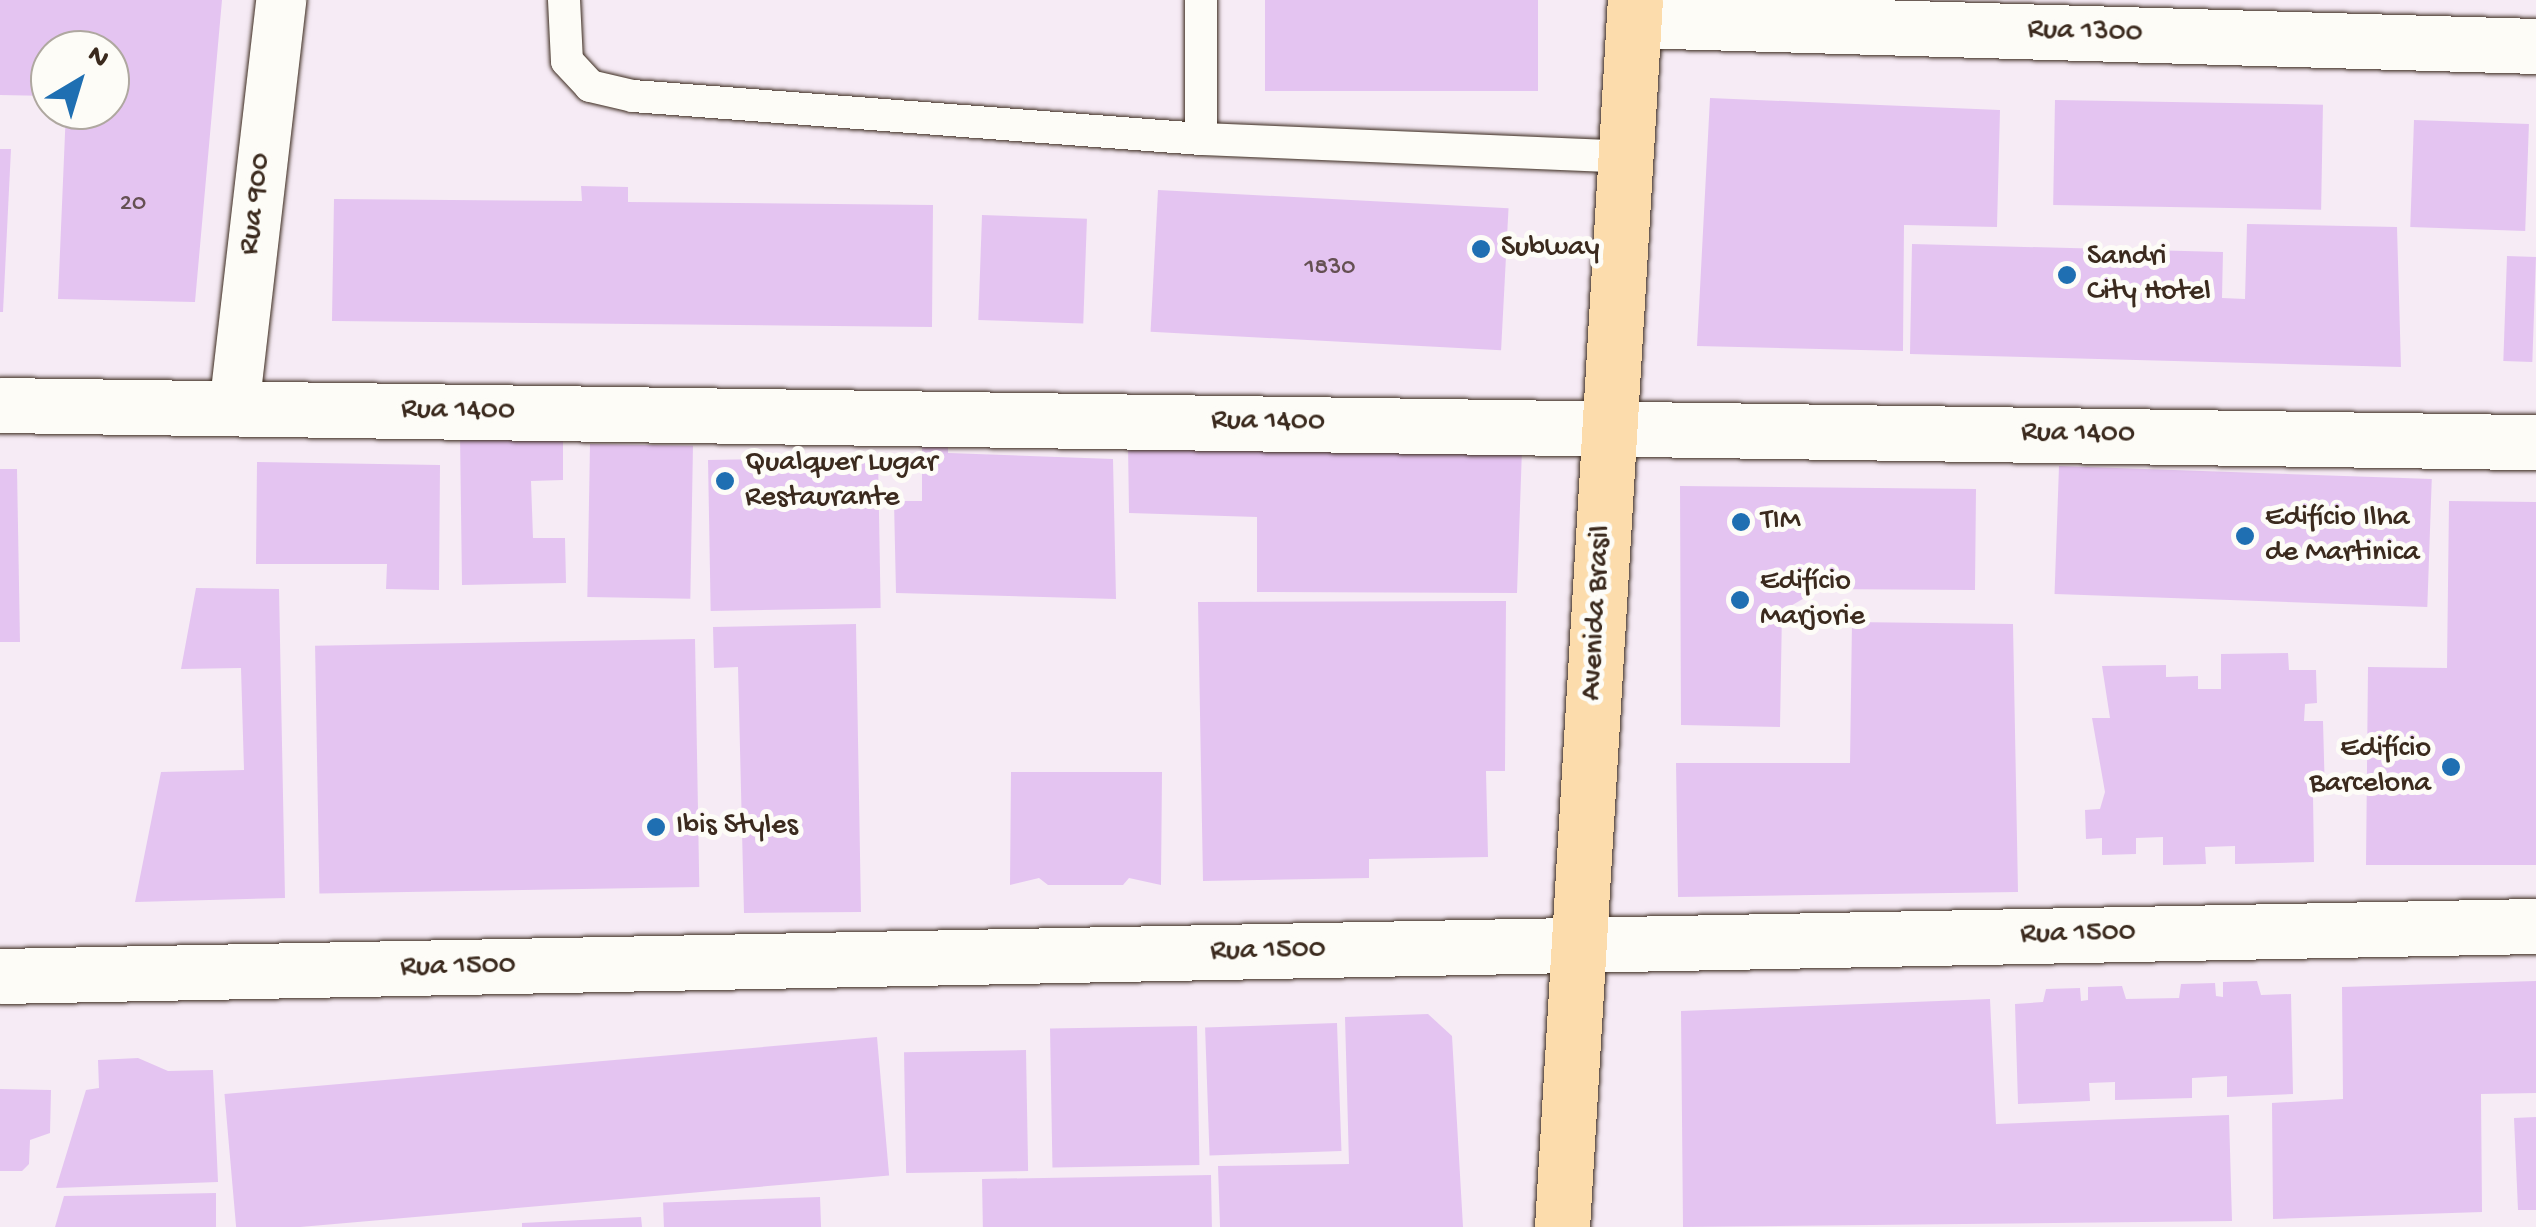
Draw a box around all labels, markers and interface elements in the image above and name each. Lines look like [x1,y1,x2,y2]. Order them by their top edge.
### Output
street label: Rua 1300 [2027,13,2143,53]
north arrow [30,30,130,130]
text: N [80,39,115,76]
street label: Rua 900 [233,151,281,257]
house number: 20 [120,190,146,220]
place label: Subway [1501,231,1599,267]
marker: Subway [1470,238,1492,260]
place label: Sandri City Hotel [2087,240,2211,310]
house number: 1830 [1305,254,1355,284]
marker: Sandri City Hotel [2056,264,2078,286]
street label: Rua 1400 [401,393,515,431]
street label: Rua 1400 [1211,404,1325,442]
street label: Rua 1400 [2021,416,2135,454]
place label: Qualquer Lugar Restaurante [745,446,937,516]
marker: Qualquer Lugar Restaurante [714,470,736,492]
place label: Edifício Ilha de Martinica [2265,501,2420,572]
place label: TIM [1761,504,1801,540]
marker: TIM [1730,511,1752,533]
street label: Avenida Brasil [1575,525,1621,701]
marker: Edifício Ilha de Martinica [2234,525,2256,547]
place label: Edifício Marjorie [1760,565,1865,636]
marker: Edifício Marjorie [1729,589,1751,611]
place label: Edifício Barcelona [2310,732,2431,802]
marker: Edifício Barcelona [2440,756,2462,778]
place label: Ibis Styles [676,809,798,845]
marker: Ibis Styles [645,816,667,838]
street label: Rua 1500 [2020,916,2136,954]
street label: Rua 1500 [1210,933,1326,971]
street label: Rua 1500 [400,949,516,987]

